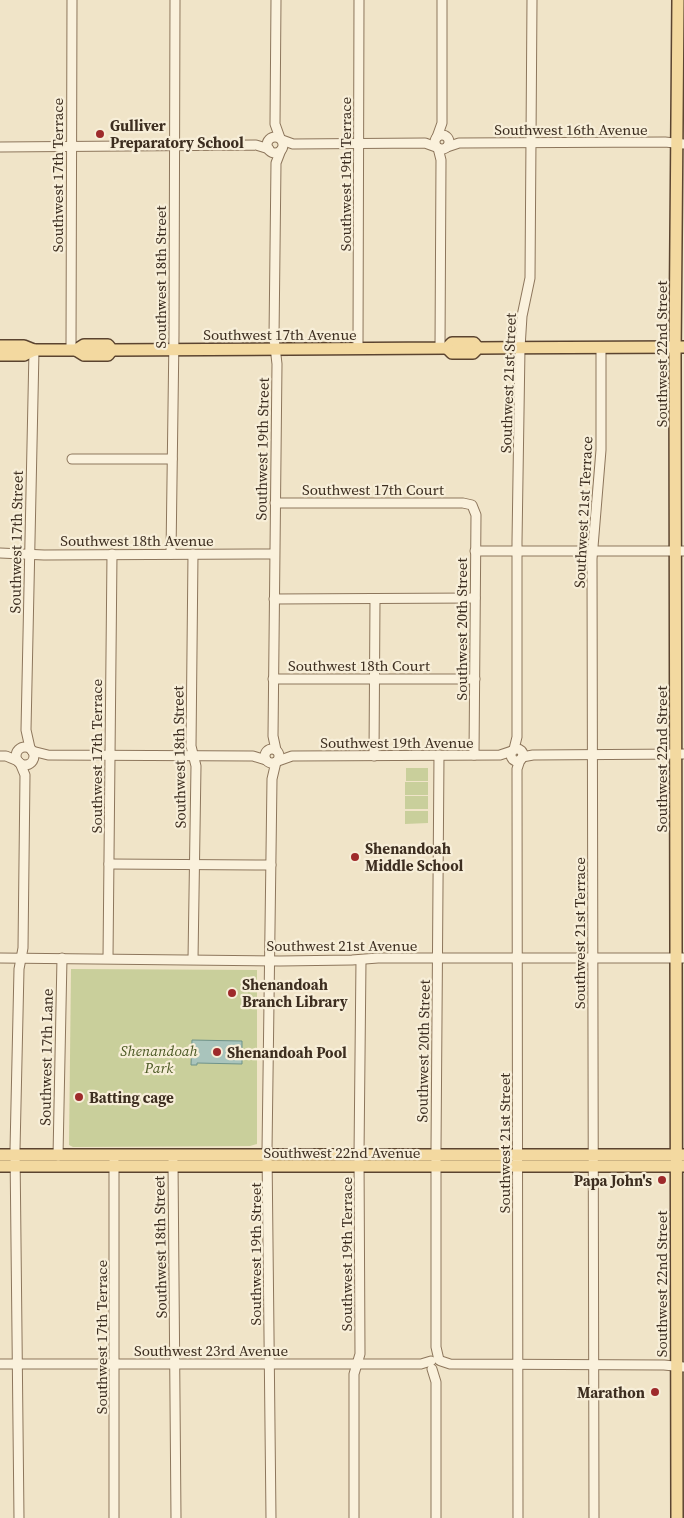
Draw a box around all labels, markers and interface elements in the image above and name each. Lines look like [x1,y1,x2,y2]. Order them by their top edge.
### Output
street label: Southwest 19th Terrace [335,96,356,251]
street label: Southwest 17th Terrace [47,97,68,252]
place label: Gulliver Preparatory School [110,115,244,153]
street label: Southwest 16th Avenue [494,119,648,140]
marker: Gulliver Preparatory School [94,128,106,140]
street label: Southwest 18th Street [150,205,171,348]
street label: Southwest 22nd Street [651,281,672,427]
street label: Southwest 21st Street [495,312,521,453]
street label: Southwest 17th Avenue [203,324,357,345]
street label: Southwest 19th Street [250,377,274,521]
street label: Southwest 21st Terrace [569,435,597,588]
street label: Southwest 17th Street [4,470,28,614]
street label: Southwest 17th Court [302,479,444,500]
street label: Southwest 18th Avenue [60,530,214,551]
street label: Southwest 20th Street [451,557,472,700]
street label: Southwest 18th Court [288,655,430,676]
street label: Southwest 17th Terrace [86,678,107,833]
street label: Southwest 18th Street [167,685,191,829]
street label: Southwest 22nd Street [651,686,672,832]
street label: Southwest 19th Avenue [320,732,474,753]
place label: Shenandoah Middle School [365,838,464,876]
marker: Shenandoah Middle School [349,851,361,863]
street label: Southwest 21st Terrace [569,857,590,1009]
street label: Southwest 21st Avenue [267,935,418,956]
place label: Shenandoah Branch Library [242,974,348,1012]
street label: Southwest 20th Street [411,979,435,1123]
marker: Shenandoah Branch Library [226,987,238,999]
street label: Southwest 17th Lane [34,988,58,1126]
park label: Shenandoah Park [120,1040,198,1078]
place label: Shenandoah Pool [227,1042,347,1063]
marker: Shenandoah Pool [211,1046,223,1058]
street label: Southwest 21st Street [494,1073,515,1213]
place label: Batting cage [89,1087,174,1108]
marker: Batting cage [73,1091,85,1103]
street label: Southwest 22nd Avenue [264,1142,421,1163]
place label: Papa John's [574,1170,652,1191]
marker: Papa John's [656,1174,668,1186]
street label: Southwest 18th Street [148,1175,172,1319]
street label: Southwest 19th Terrace [336,1176,357,1331]
street label: Southwest 19th Street [245,1182,266,1325]
street label: Southwest 22nd Street [651,1211,672,1357]
street label: Southwest 17th Terrace [91,1259,112,1414]
street label: Southwest 23rd Avenue [134,1340,288,1361]
place label: Marathon [577,1382,645,1403]
marker: Marathon [649,1386,661,1398]

